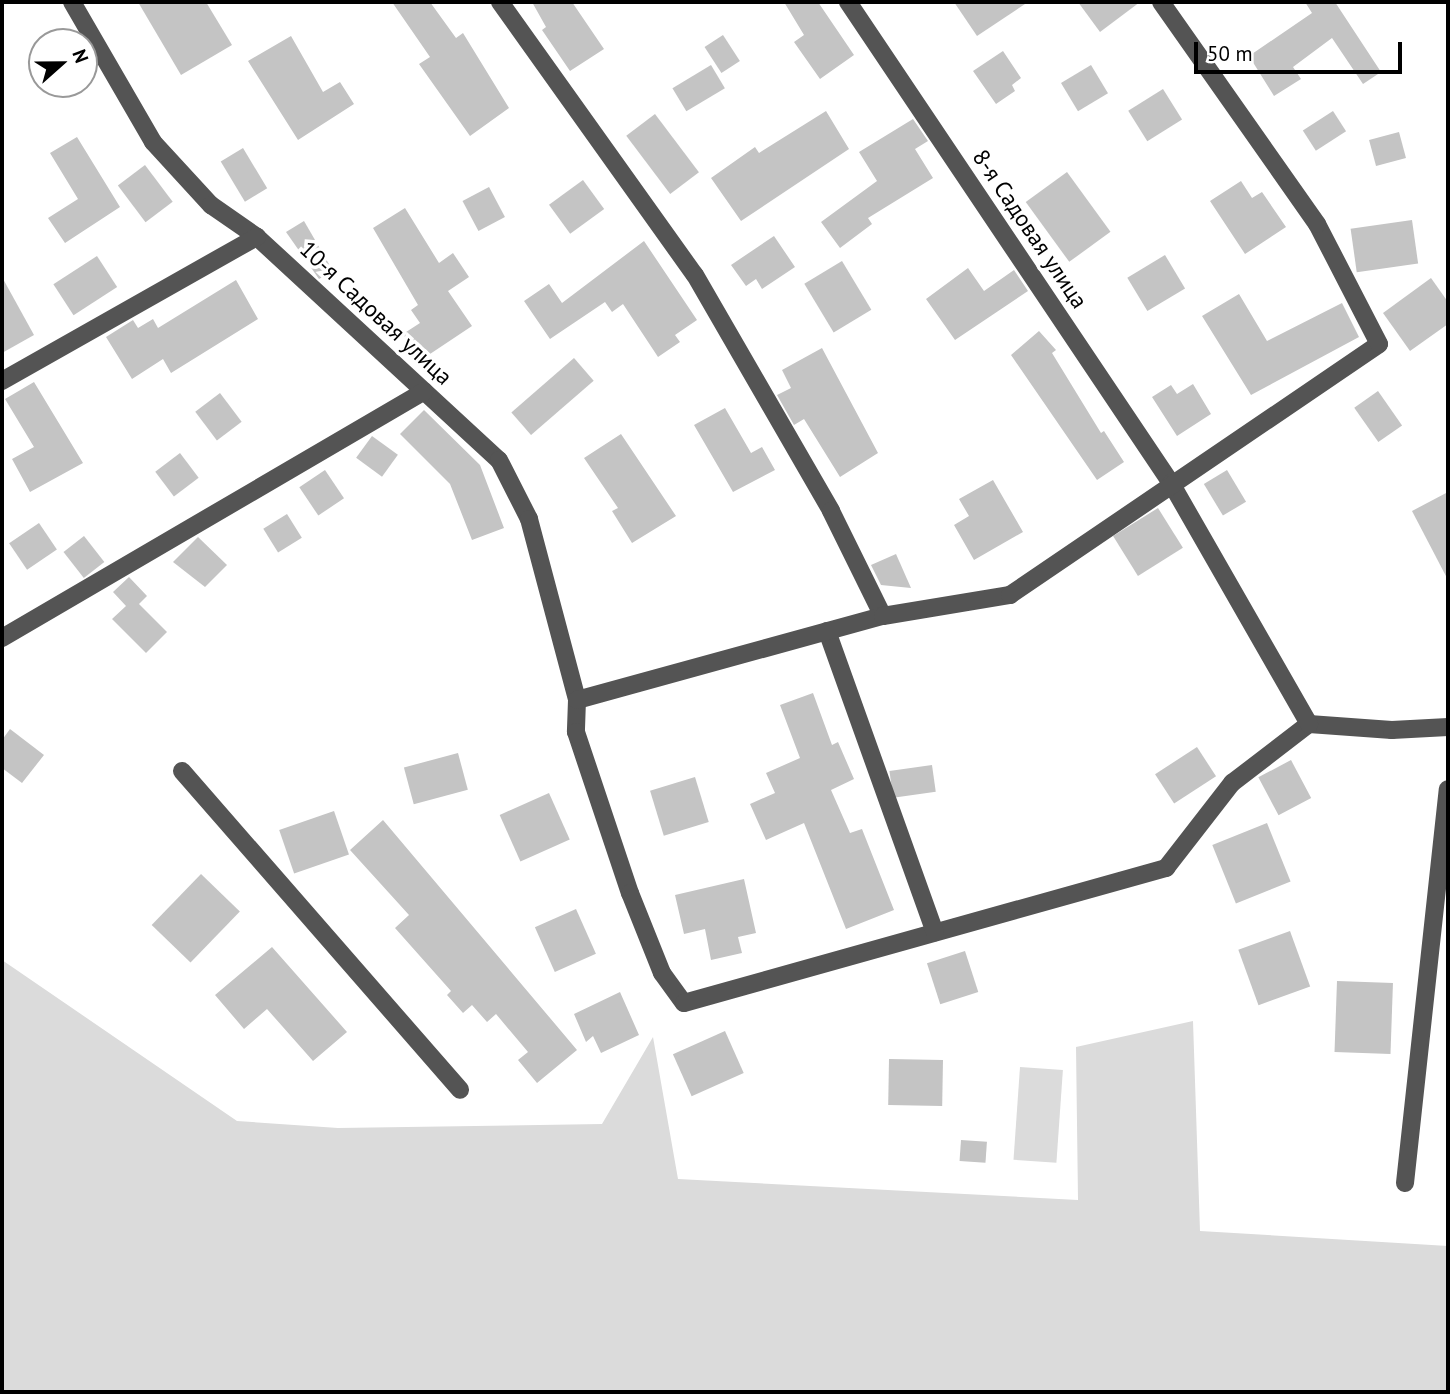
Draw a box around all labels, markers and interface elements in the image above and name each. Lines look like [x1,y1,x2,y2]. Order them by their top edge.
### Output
north arrow [28,28,98,98]
scale bar [1198,28,1406,72]
text: 50 m [1207,40,1253,67]
text: N [67,46,94,66]
street label: 8-я Садовая улица [967,144,1093,314]
street label: 10-я Садовая улица [294,235,458,391]

